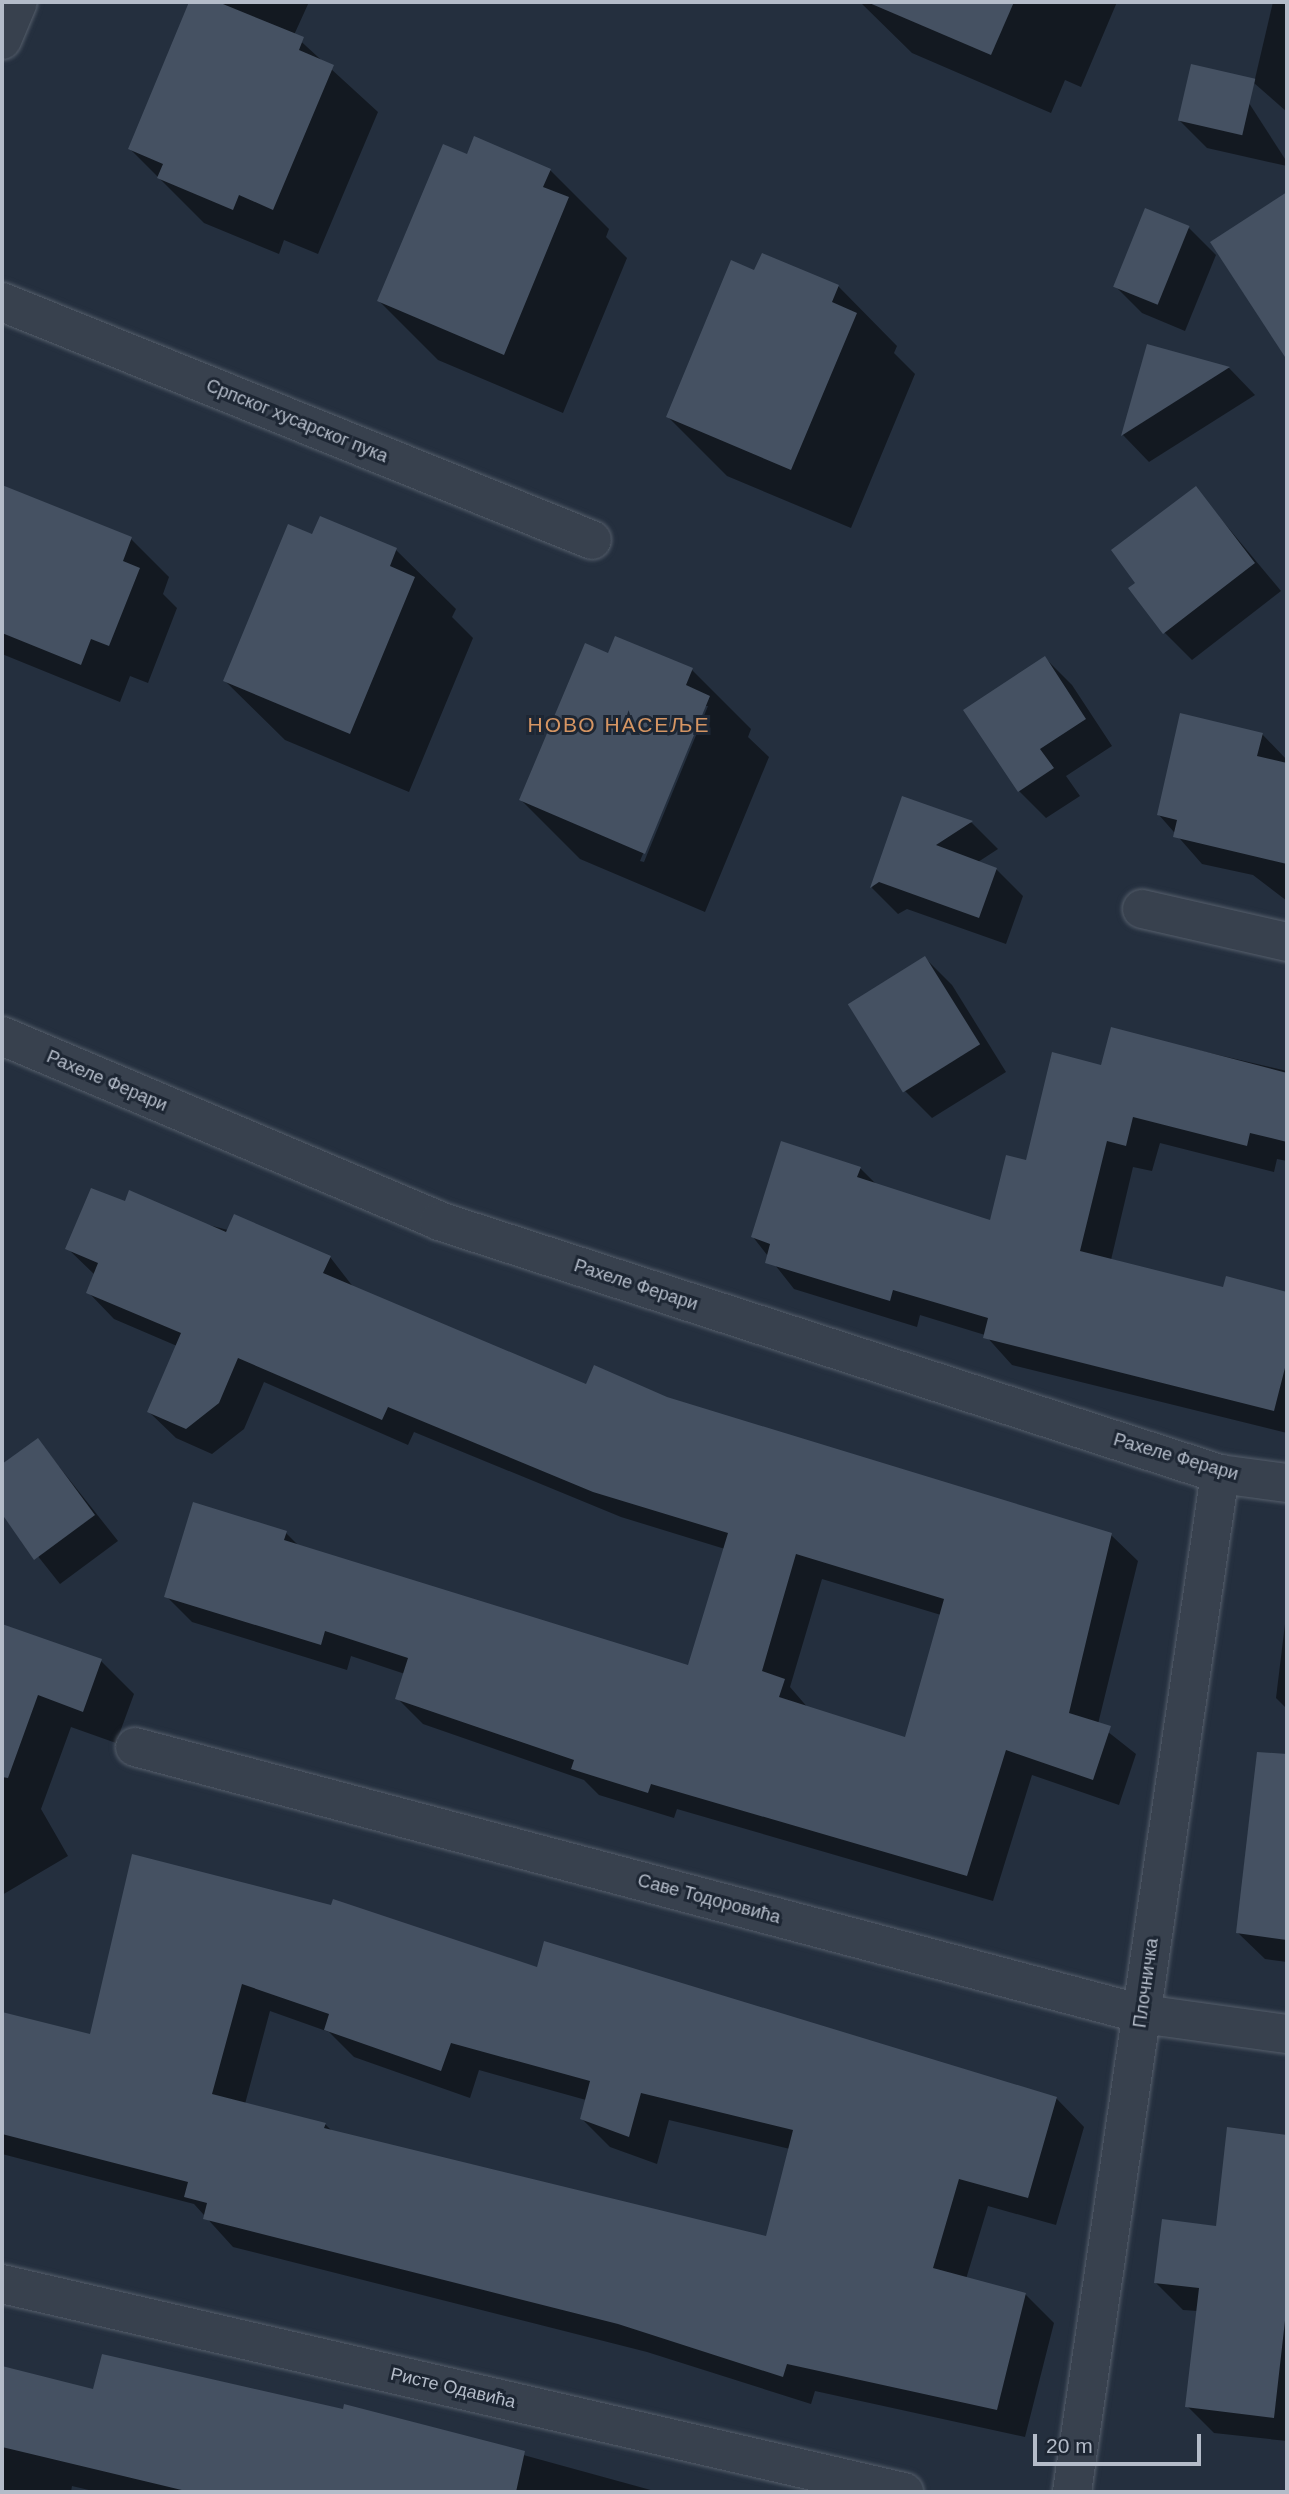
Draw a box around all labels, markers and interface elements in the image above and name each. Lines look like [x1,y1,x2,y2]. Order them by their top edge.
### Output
street label: Српског хусарског пука [203,375,391,467]
district label: НОВО НАСЕЉЕ [529,712,709,738]
street label: Рахеле Ферари [43,1046,171,1116]
street label: Рахеле Ферари [571,1255,701,1315]
street label: Рахеле Ферари [1111,1429,1241,1485]
street label: Саве Тодоровића [635,1870,783,1928]
street label: Плочничка [1129,1937,1163,2029]
street label: Ристе Одавића [388,2363,518,2413]
scale bar [1037,2420,1205,2464]
text: 20 m [1046,2434,1093,2457]

